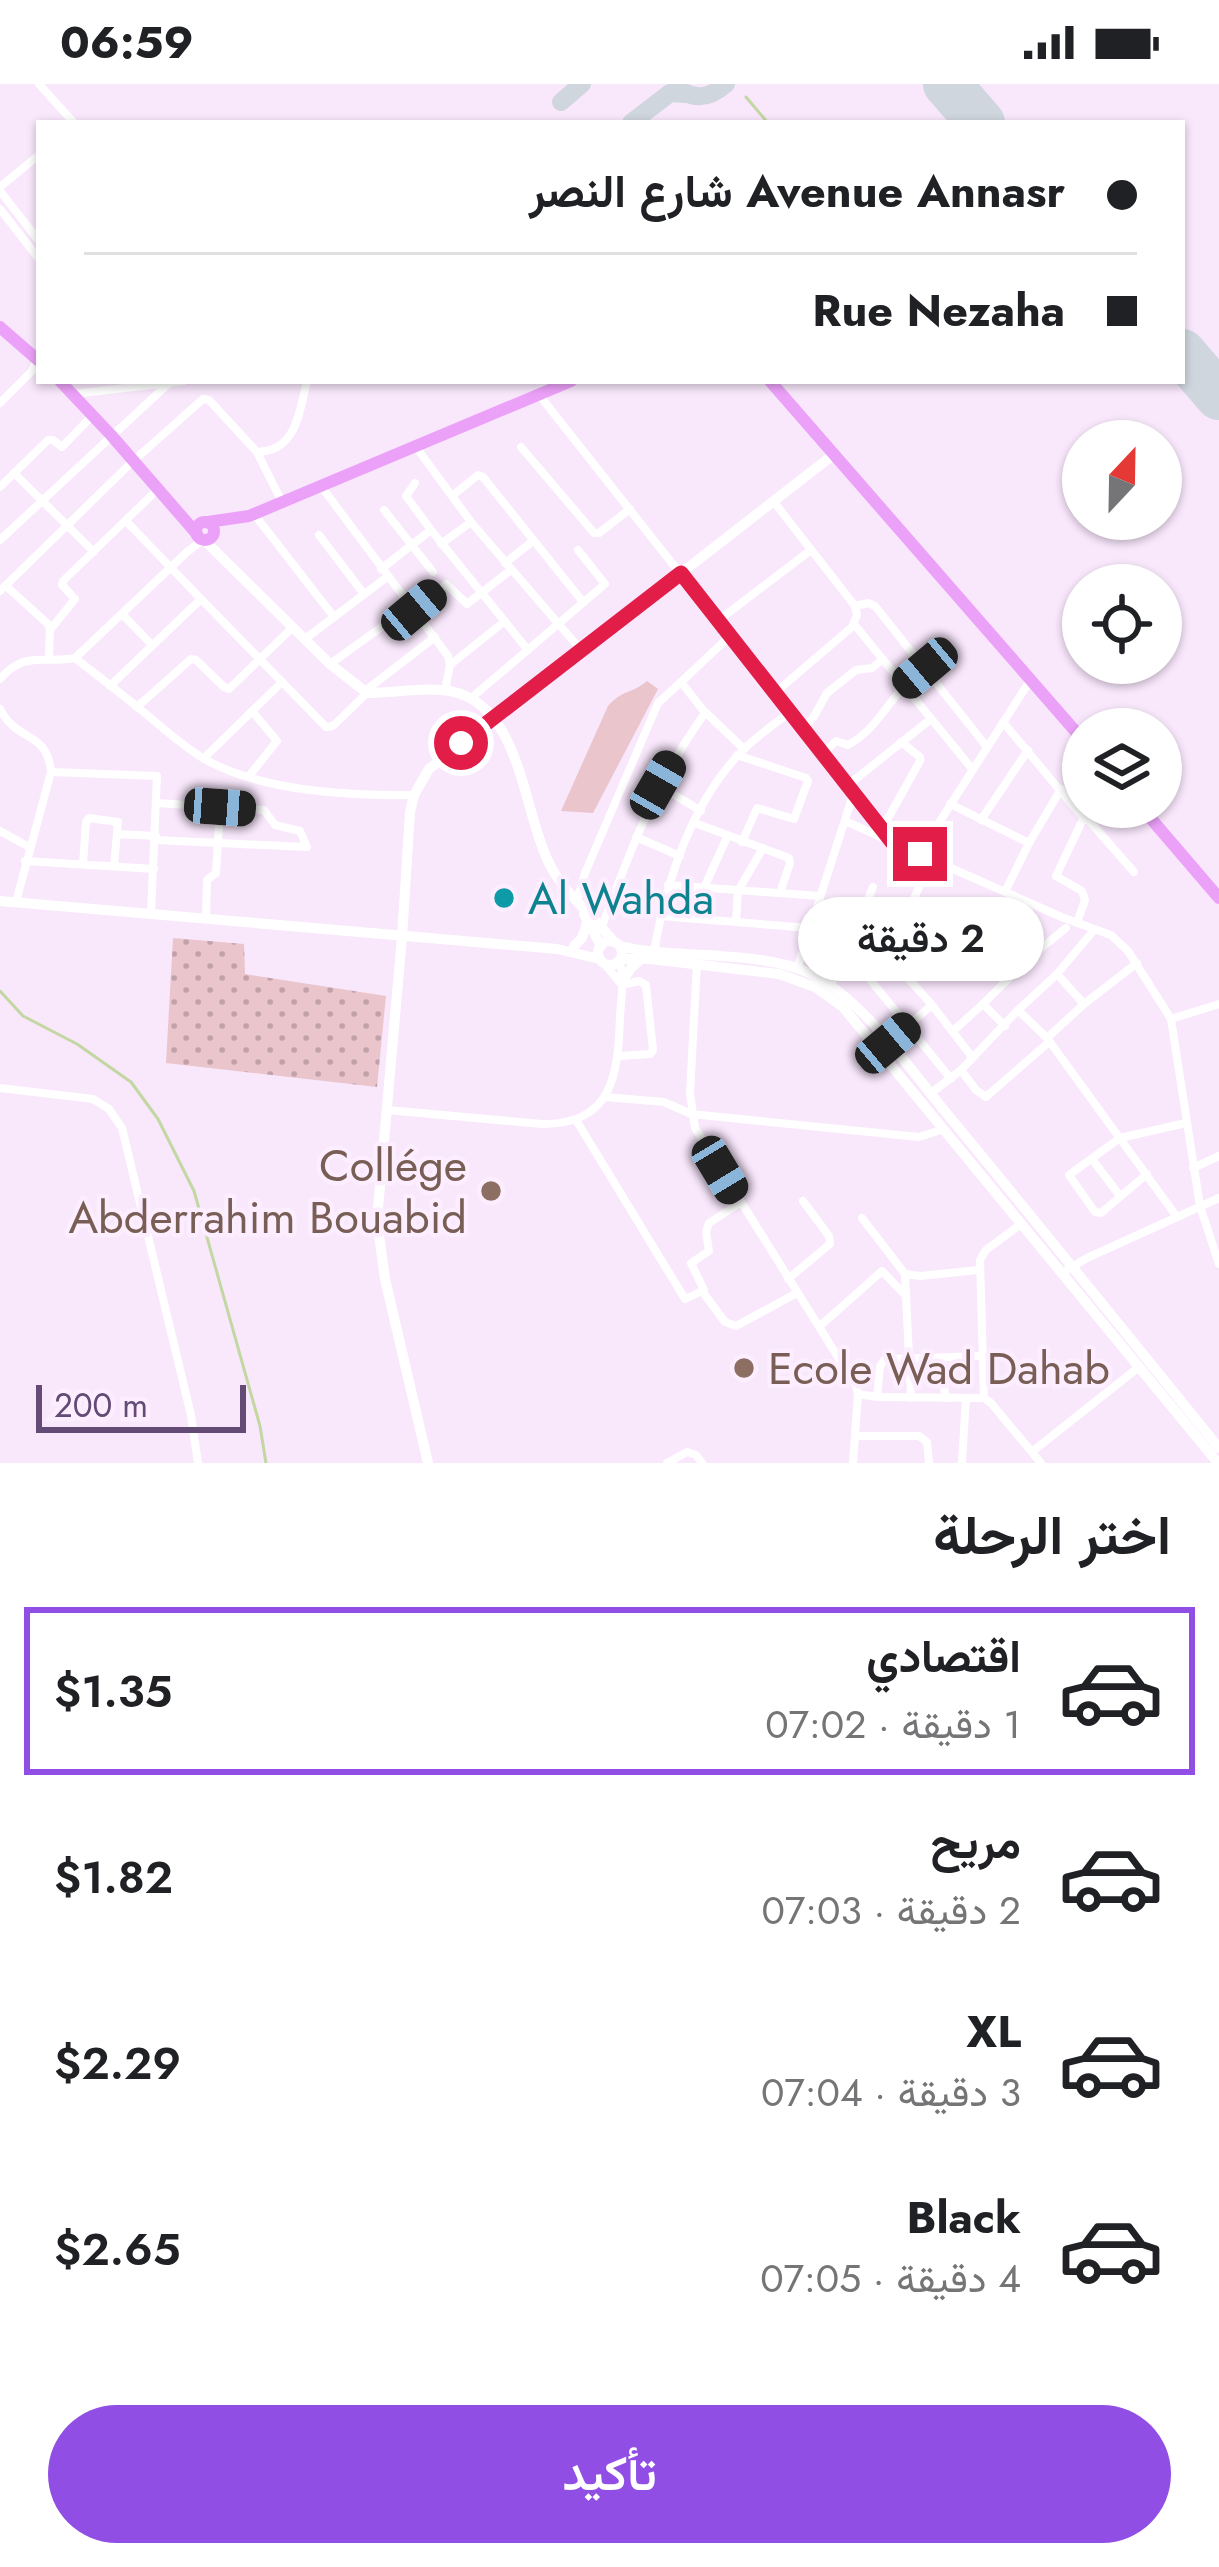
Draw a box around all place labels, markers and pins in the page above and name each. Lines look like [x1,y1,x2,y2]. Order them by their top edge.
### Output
place label: Al Wahda [528,866,714,931]
marker: Al Wahda [491,885,517,911]
place label: Collége Abderrahim Bouabid [68,1133,467,1250]
marker: Collége Abderrahim Bouabid [478,1178,504,1204]
place label: Ecole Wad Dahab [768,1336,1110,1401]
marker: Ecole Wad Dahab [731,1355,757,1381]

